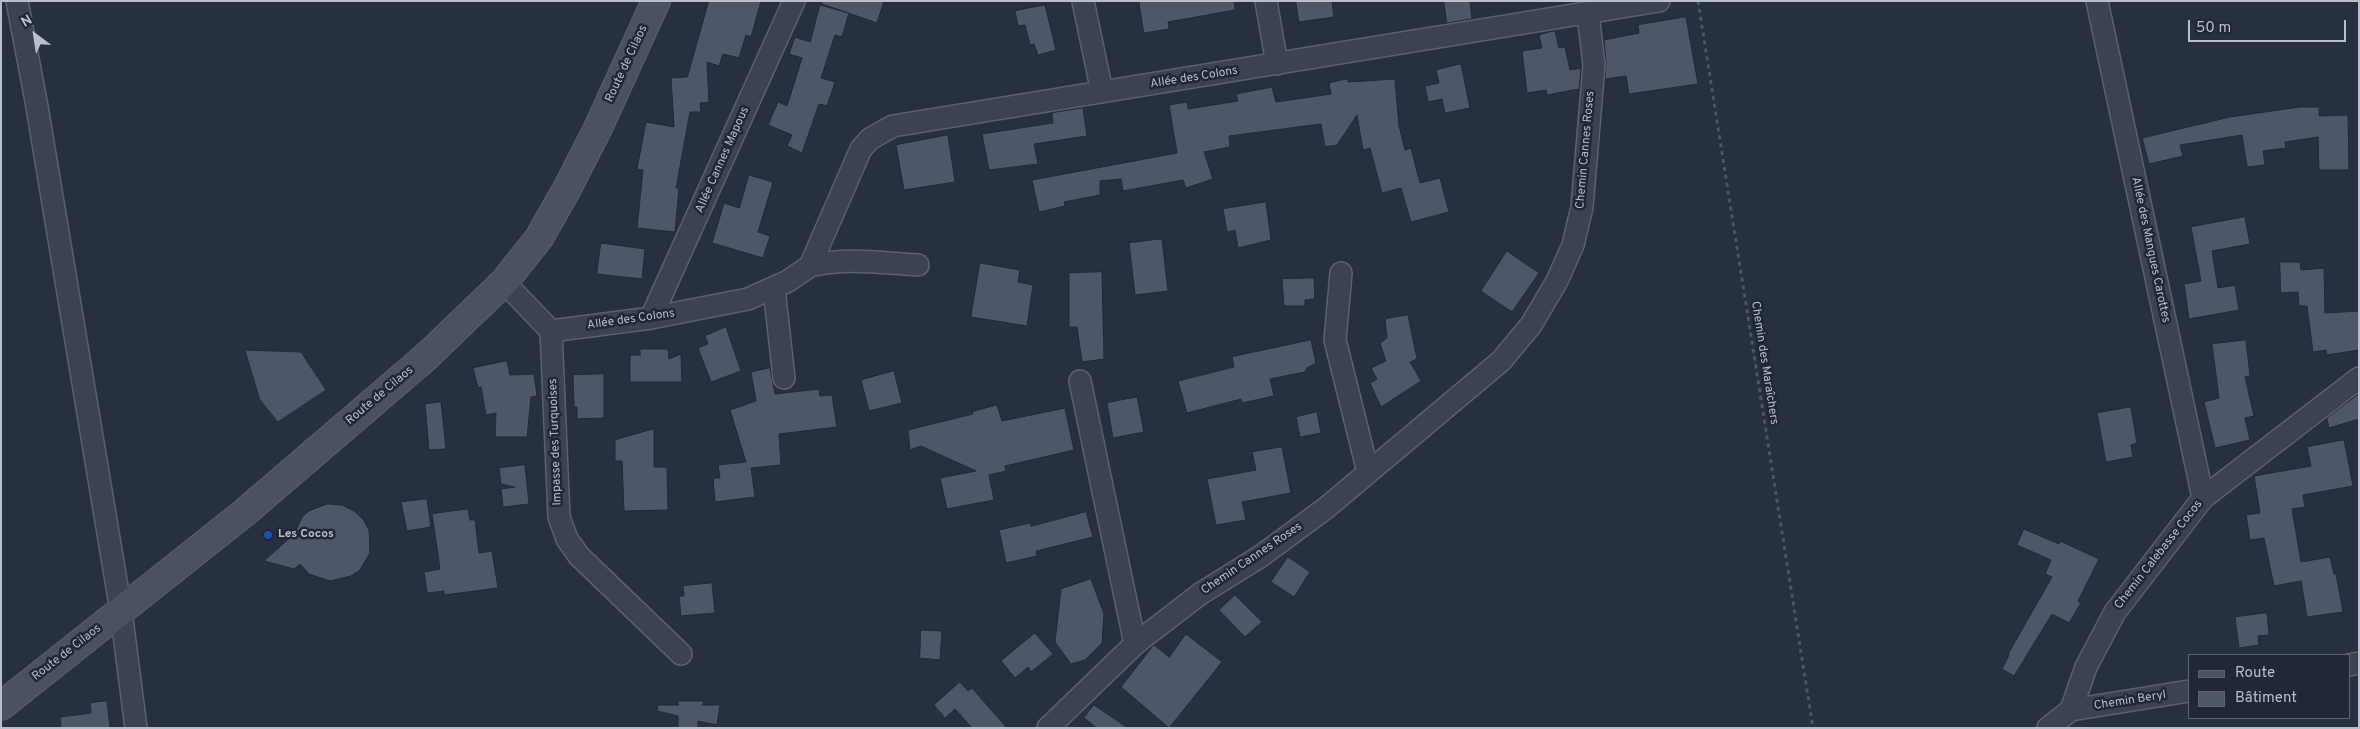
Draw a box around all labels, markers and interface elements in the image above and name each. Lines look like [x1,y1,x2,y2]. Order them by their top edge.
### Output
north arrow [10,10,60,60]
scale bar [2190,10,2348,42]
text: N [18,12,36,32]
text: 50 m [2196,19,2231,38]
street label: Route de Cilaos [603,23,651,105]
street label: Allée des Colons [1149,64,1239,92]
street label: Chemin Cannes Roses [1574,90,1598,210]
street label: Allée Cannes Mapous [693,105,753,215]
street label: Allée des Mangues Carottes [2128,176,2172,324]
street label: Chemin des Maraîchers [1747,300,1781,426]
street label: Allée des Colons [586,307,676,333]
street label: Route de Cilaos [343,364,417,428]
street label: Impasse des Turquoises [547,378,565,506]
street label: Chemin Calebasse Cocos [2112,498,2206,612]
street label: Chemin Cannes Roses [1199,520,1305,598]
place label: Les Cocos [278,528,334,542]
marker: Les Cocos [262,529,274,541]
street label: Route de Cilaos [30,622,104,684]
legend [2188,654,2350,719]
text: Route [2235,664,2275,683]
street label: Chemin Beryl [2093,688,2167,714]
text: Bâtiment [2235,689,2297,708]

